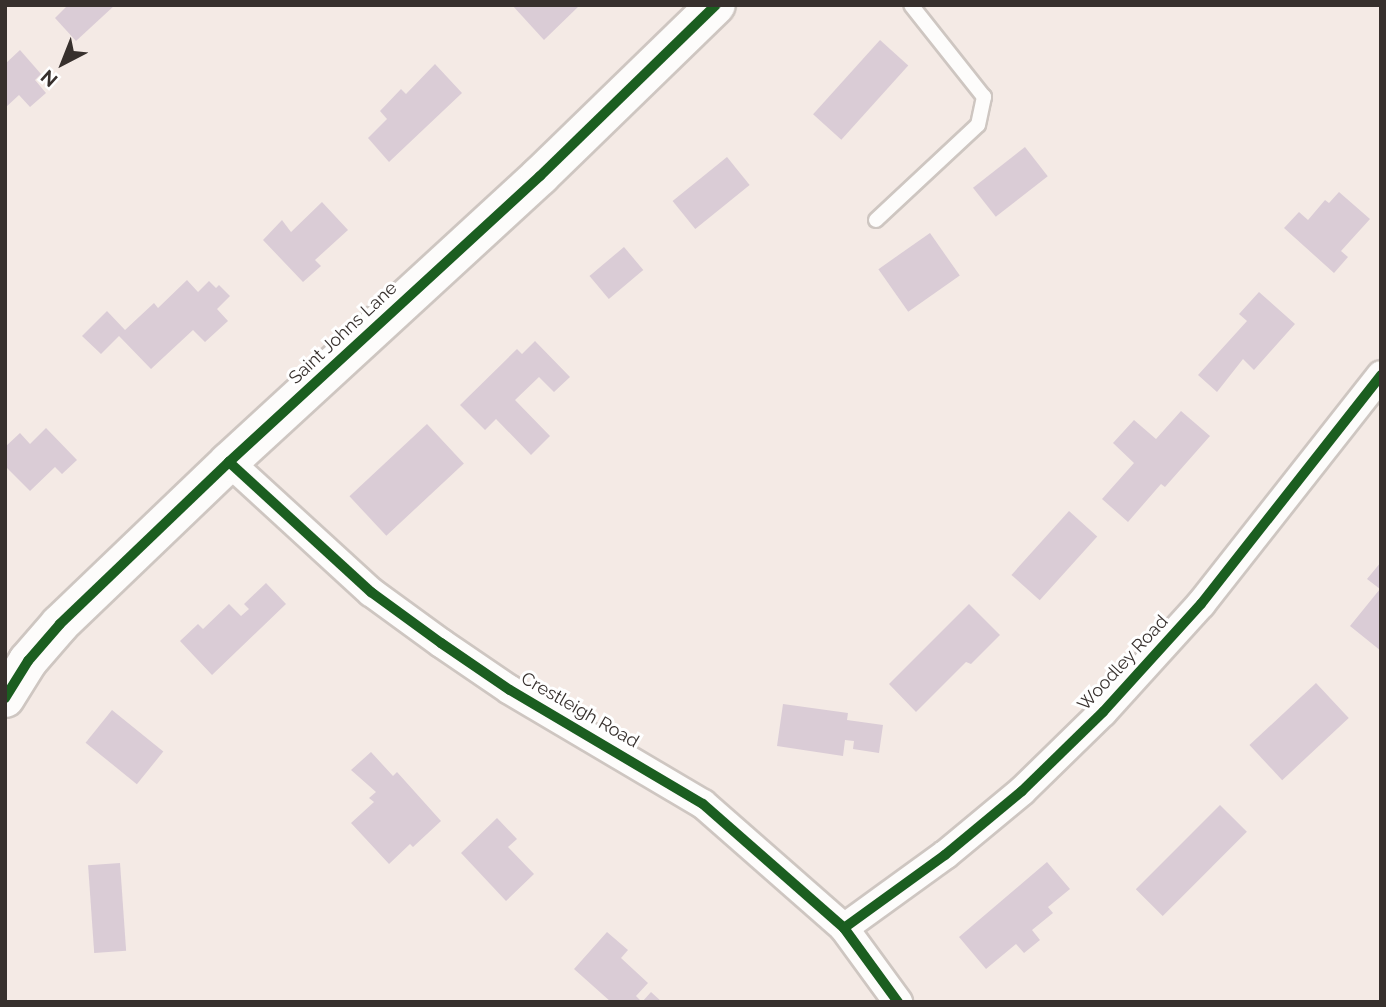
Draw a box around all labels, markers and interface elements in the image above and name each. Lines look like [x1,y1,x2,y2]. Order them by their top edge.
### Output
north arrow [28,28,98,98]
text: N [36,66,62,92]
street label: Saint Johns Lane [284,277,402,389]
street label: Woodley Road [1073,611,1173,715]
street label: Crestleigh Road [517,668,643,752]

